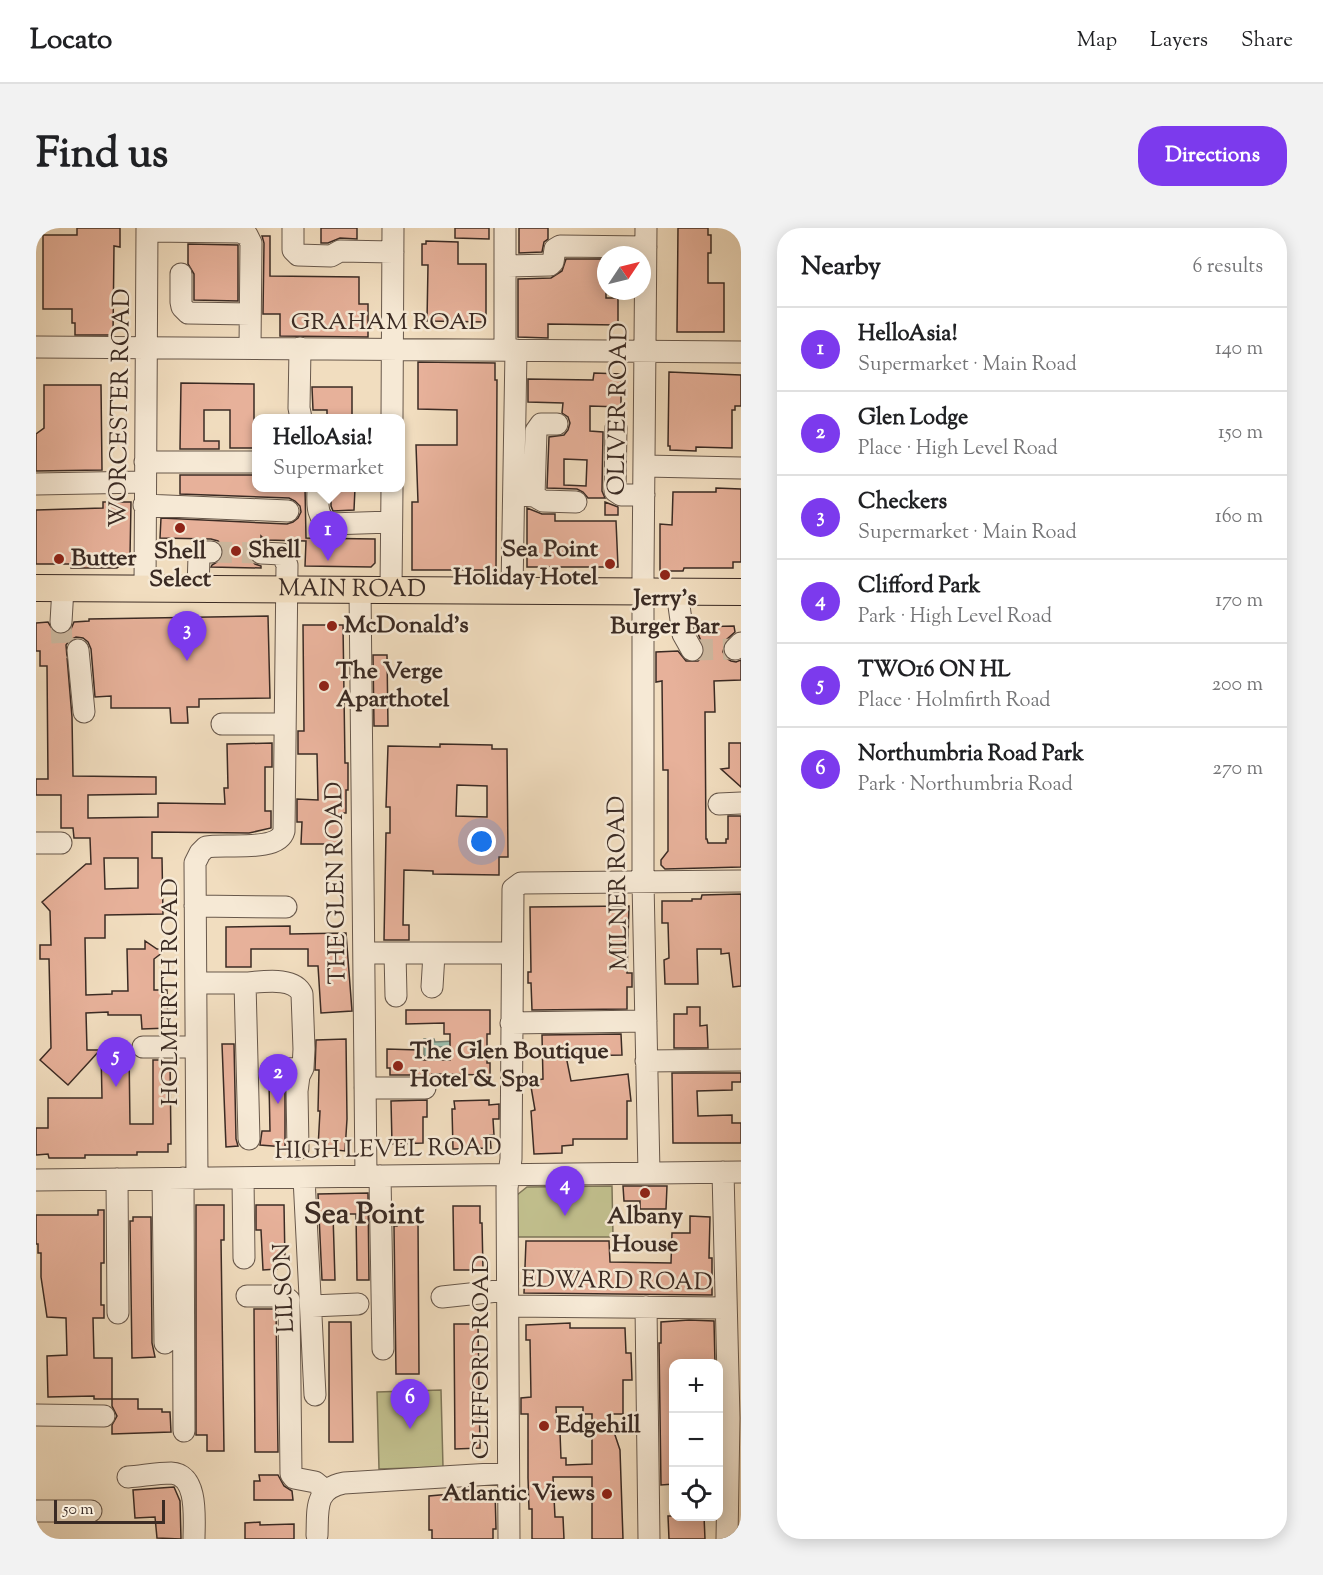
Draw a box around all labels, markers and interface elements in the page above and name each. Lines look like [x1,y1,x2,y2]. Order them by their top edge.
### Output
text: Locato [30,21,112,61]
text: Map [1077,26,1117,56]
text: Layers [1150,26,1208,56]
text: Share [1241,26,1293,56]
text: Find us [36,126,168,186]
button: Directions [1138,126,1287,186]
north arrow [597,246,651,300]
text: Nearby [801,249,881,286]
text: 6 results [1193,253,1263,282]
street label: WORCESTER ROAD [102,288,140,528]
street label: GRAHAM ROAD [291,306,487,340]
text: HelloAsia! [858,319,958,351]
street label: OLIVER ROAD [600,322,638,496]
text: 1 [817,335,824,364]
text: 140 m [1215,335,1263,364]
text: Supermarket · Main Road [858,351,1077,380]
text: Glen Lodge [858,403,968,435]
popup [252,414,405,492]
text: 2 [816,419,825,448]
text: 150 m [1218,419,1263,448]
text: HelloAsia! [273,423,373,455]
text: Place · High Level Road [858,435,1058,464]
text: Supermarket [273,455,384,484]
text: Checkers [858,487,947,519]
text: 3 [816,503,825,532]
text: 160 m [1215,503,1263,532]
pin: 1 [308,512,348,561]
text: Supermarket · Main Road [858,519,1077,548]
marker: Shell Select [173,521,187,535]
place label: Sea Point Holiday Hotel [453,533,599,595]
place label: Shell [248,534,301,568]
place label: Shell Select [149,535,212,597]
place label: Butter [71,542,138,576]
marker: Shell [229,544,243,558]
marker: Butter [52,552,66,566]
marker: Sea Point Holiday Hotel [603,557,617,571]
marker: Jerry's Burger Bar [658,568,672,582]
text: Clifford Park [858,571,981,603]
street label: MAIN ROAD [278,572,426,607]
place label: Jerry's Burger Bar [610,582,721,644]
text: 4 [815,587,826,616]
text: 170 m [1215,587,1263,616]
text: Park · High Level Road [858,603,1052,632]
place label: McDonald's [344,609,469,643]
pin: 3 [168,612,206,661]
marker: McDonald's [325,619,339,633]
place label: The Verge Aparthotel [336,655,450,717]
text: TWO16 ON HL [858,655,1011,687]
text: 5 [817,671,824,700]
text: 200 m [1212,671,1263,700]
marker: The Verge Aparthotel [317,679,331,693]
text: Place · Holmfirth Road [858,687,1051,716]
text: Northumbria Road Park [858,739,1084,771]
text: 6 [816,755,825,784]
text: 270 m [1213,755,1263,784]
text: Park · Northumbria Road [858,771,1073,800]
street label: THE GLEN ROAD [318,781,356,985]
street label: MILNER ROAD [600,795,638,971]
your location [467,827,496,856]
street label: HOLMFIRTH ROAD [154,878,188,1106]
place label: The Glen Boutique Hotel & Spa [410,1035,609,1097]
pin: 5 [96,1038,136,1087]
pin: 2 [258,1054,298,1104]
marker: The Glen Boutique Hotel & Spa [391,1059,405,1073]
street label: HIGH LEVEL ROAD [274,1131,502,1169]
pin: 4 [546,1166,584,1216]
marker: Albany House [638,1186,652,1200]
district label: Sea Point [304,1194,425,1237]
place label: Albany House [607,1200,683,1262]
street label: LILSON [266,1242,304,1334]
street label: CLIFFORD ROAD [465,1255,499,1459]
street label: EDWARD ROAD [521,1263,713,1301]
map controls [669,1359,723,1521]
button: + [669,1359,723,1413]
pin: 6 [390,1380,430,1429]
place label: Edgehill [556,1409,641,1443]
button: − [669,1413,723,1467]
marker: Edgehill [537,1419,551,1433]
button: locate [669,1467,723,1521]
place label: Atlantic Views [442,1477,595,1511]
marker: Atlantic Views [600,1487,614,1501]
scale bar [54,1497,165,1524]
text: 50 m [63,1499,94,1522]

